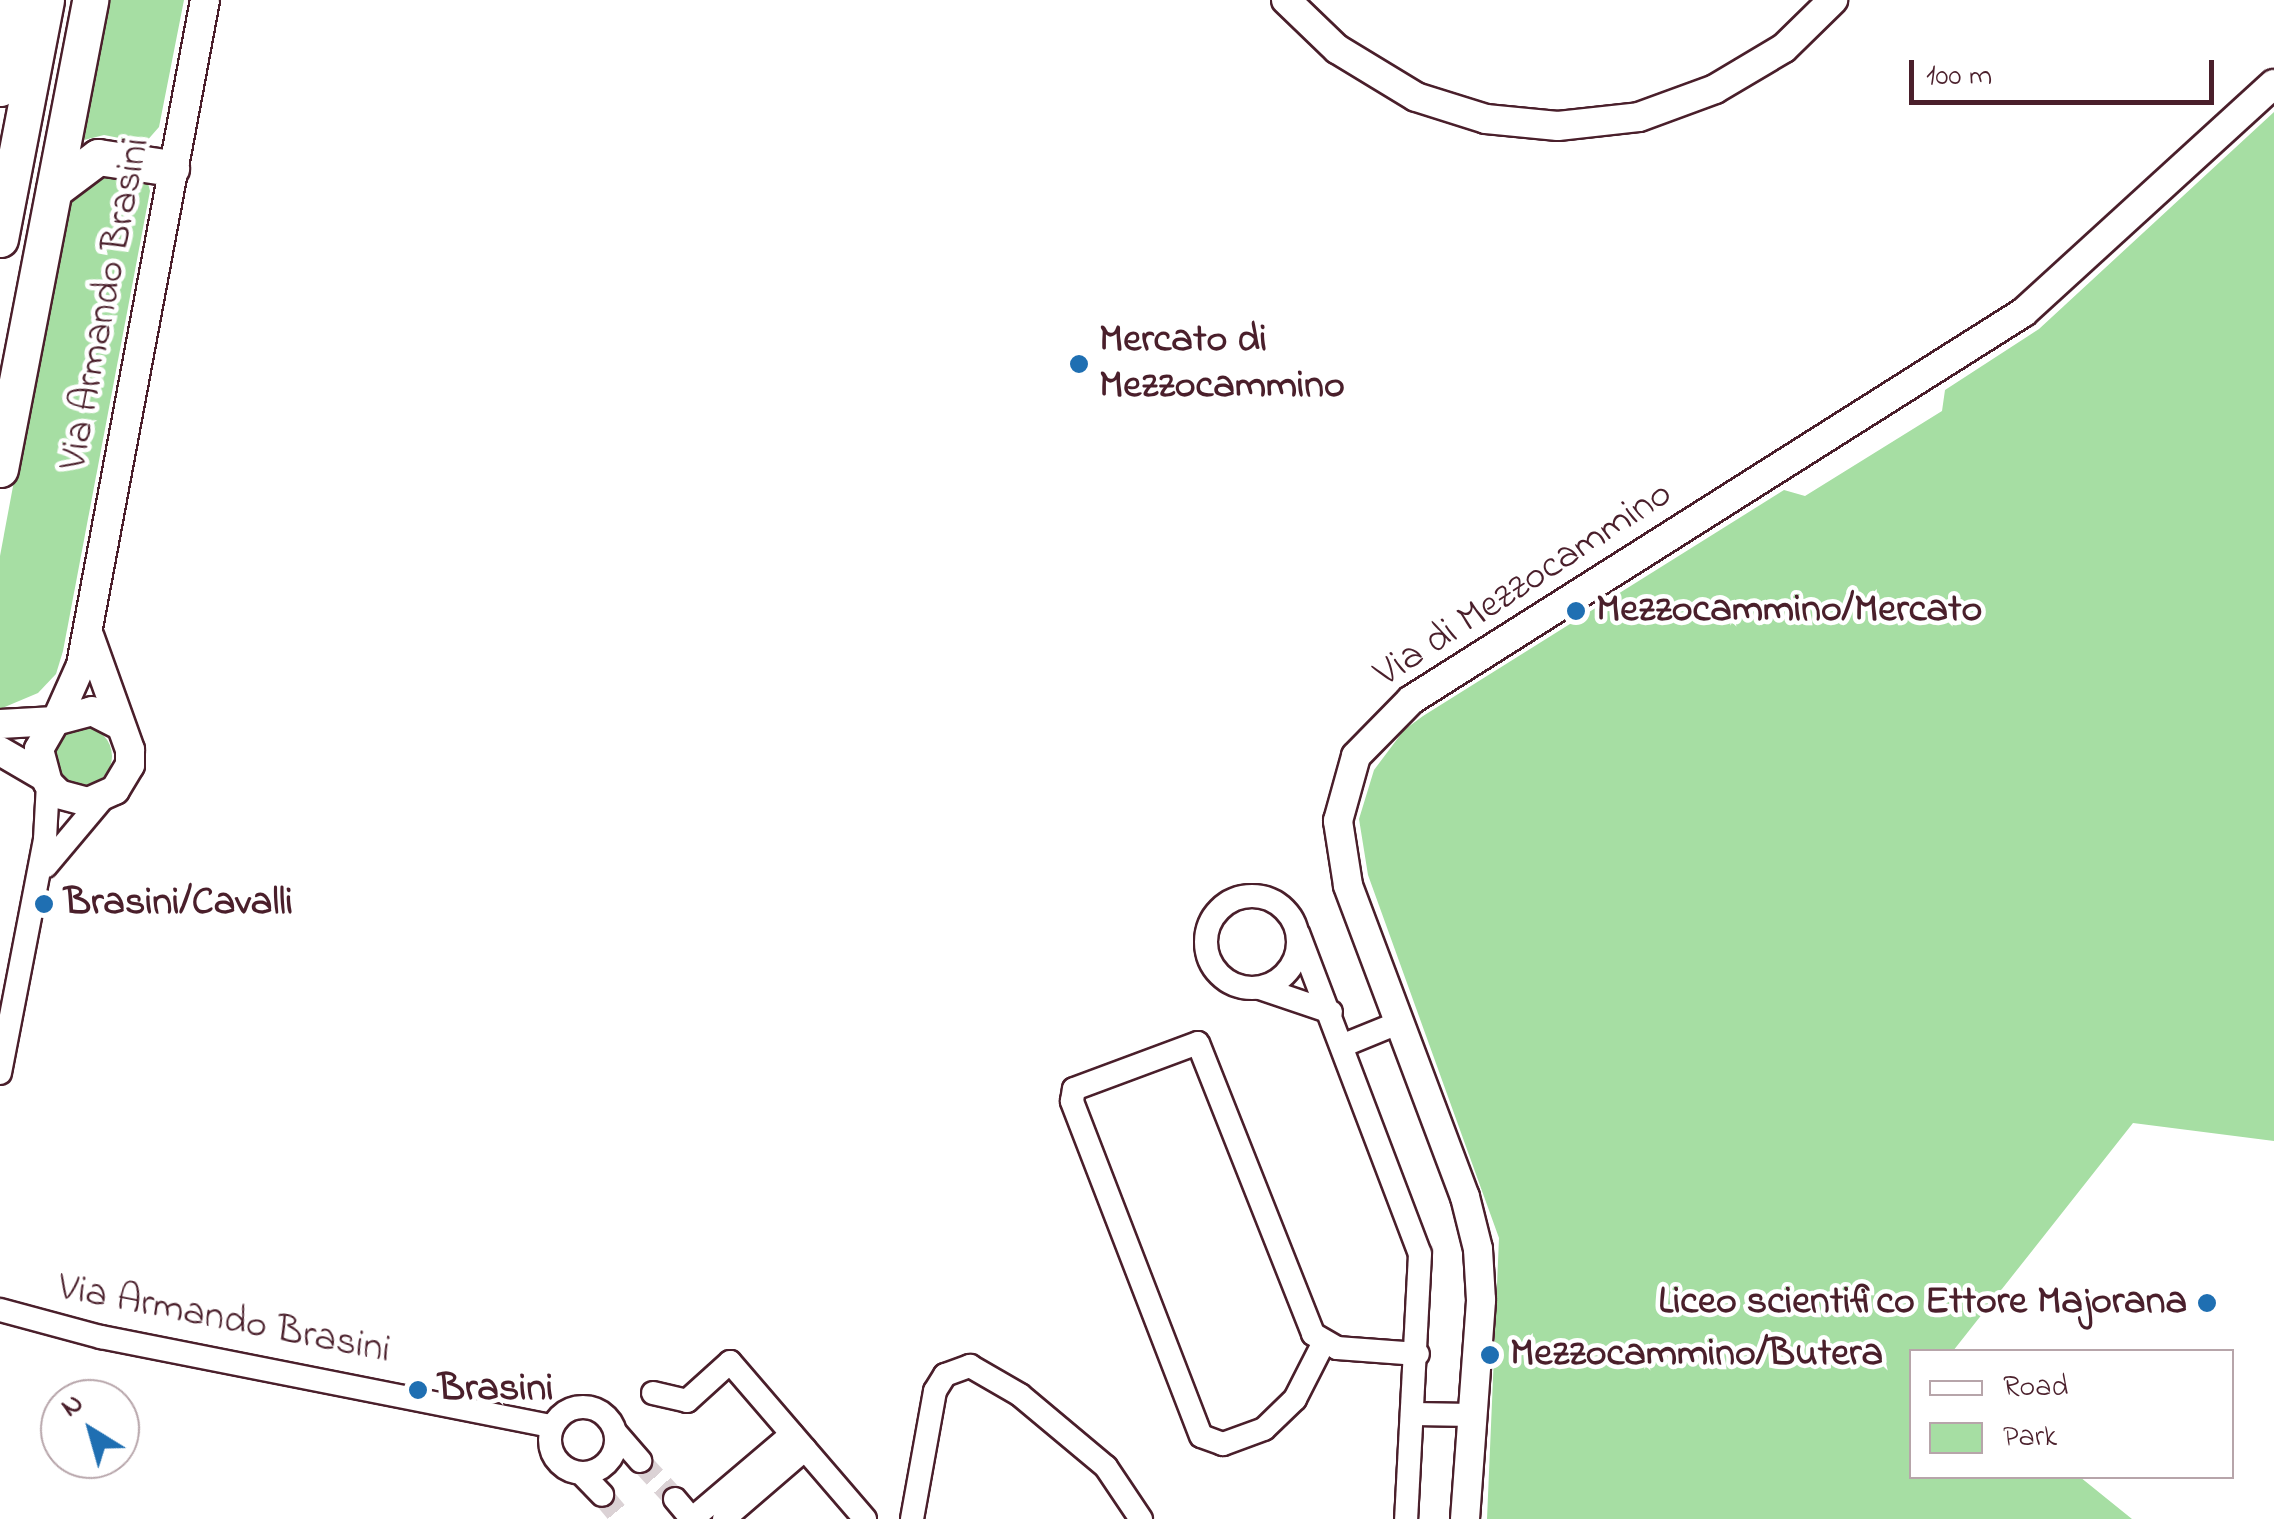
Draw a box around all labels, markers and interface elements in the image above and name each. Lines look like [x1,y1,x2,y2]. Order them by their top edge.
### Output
scale bar [1914,40,2219,102]
text: 100 m [1926,55,1992,99]
street label: Via Armando Brasini [50,134,162,474]
place label: Mercato di Mezzocammino [1099,317,1345,411]
marker: Mercato di Mezzocammino [1068,353,1090,375]
street label: Via di Mezzocammino [1366,471,1682,699]
place label: Mezzocammino/Mercato [1596,587,1982,635]
marker: Mezzocammino/Mercato [1565,600,1587,622]
place label: Brasini/Cavalli [64,880,293,928]
marker: Brasini/Cavalli [33,893,55,915]
street label: Via Armando Brasini [54,1264,394,1376]
place label: Liceo scientifico Ettore Majorana [1658,1279,2187,1327]
marker: Liceo scientifico Ettore Majorana [2196,1292,2218,1314]
place label: Mezzocammino/Butera [1510,1331,1883,1379]
marker: Mezzocammino/Butera [1479,1344,1501,1366]
legend [1909,1349,2234,1479]
place label: Brasini [438,1366,553,1414]
text: Road [2003,1366,2068,1410]
north arrow [40,1379,140,1479]
marker: Brasini [407,1379,429,1401]
text: N [53,1384,93,1428]
text: Park [2003,1416,2057,1460]

